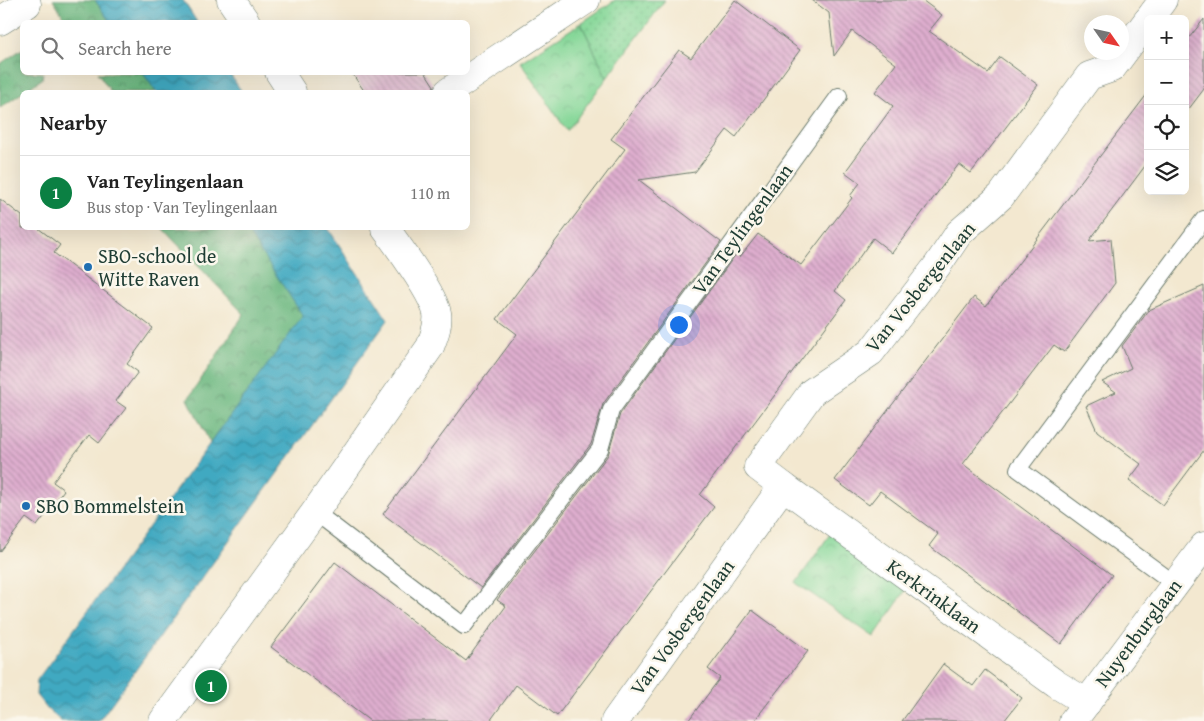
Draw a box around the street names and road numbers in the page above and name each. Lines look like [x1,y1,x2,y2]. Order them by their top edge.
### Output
street label: Van Teylingenlaan [684,157,799,300]
street label: Van Vosbergenlaan [858,215,982,359]
street label: Kerkrinklaan [881,551,988,640]
street label: Van Vosbergenlaan [622,553,741,701]
street label: Nuyenburglaan [1087,572,1188,693]

